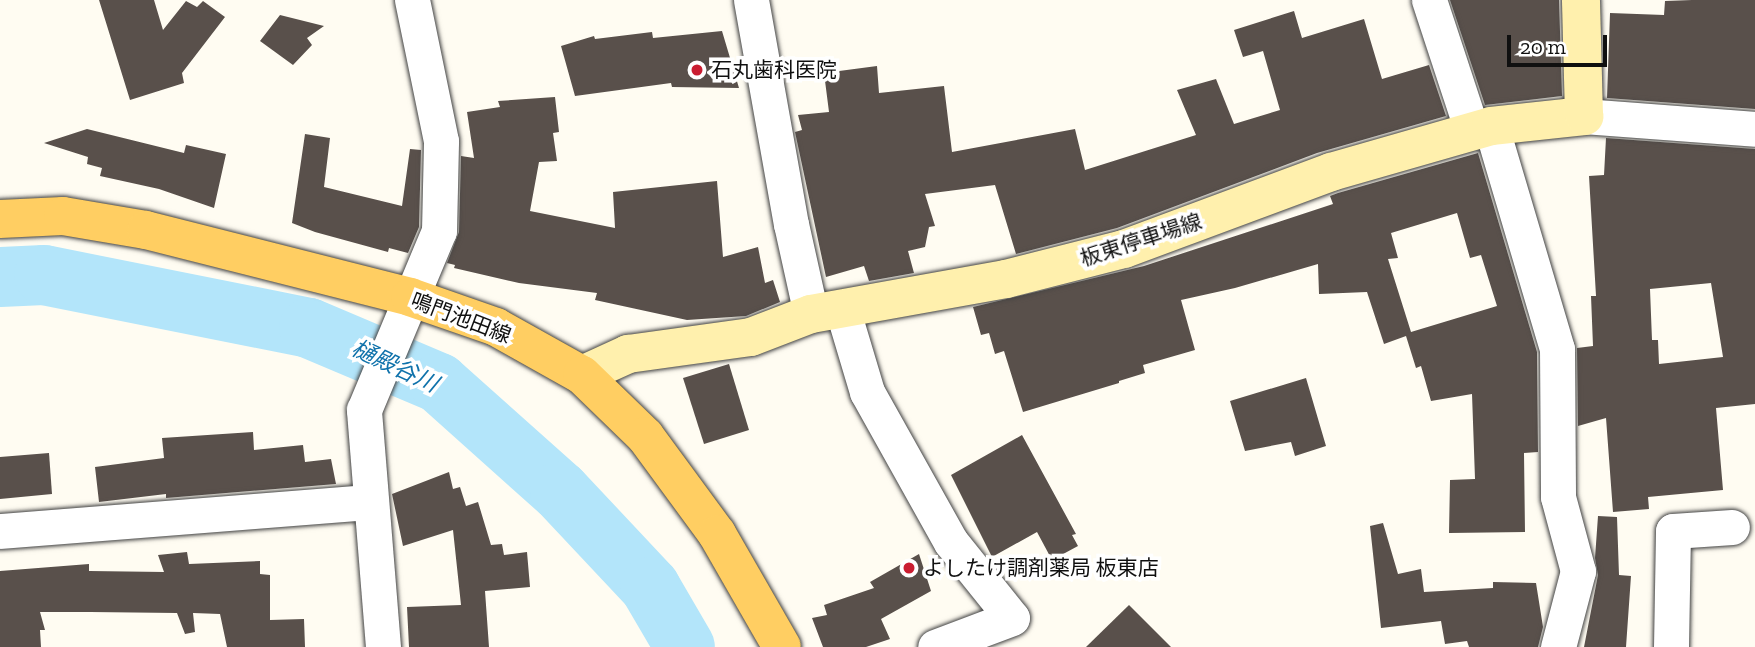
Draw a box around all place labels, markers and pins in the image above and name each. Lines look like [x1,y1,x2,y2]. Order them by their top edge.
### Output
place label: 石丸歯科医院 [711,57,837,83]
marker: 石丸歯科医院 [689,62,705,78]
place label: よしたけ調剤薬局 板東店 [923,555,1159,581]
marker: よしたけ調剤薬局 板東店 [901,560,917,576]

